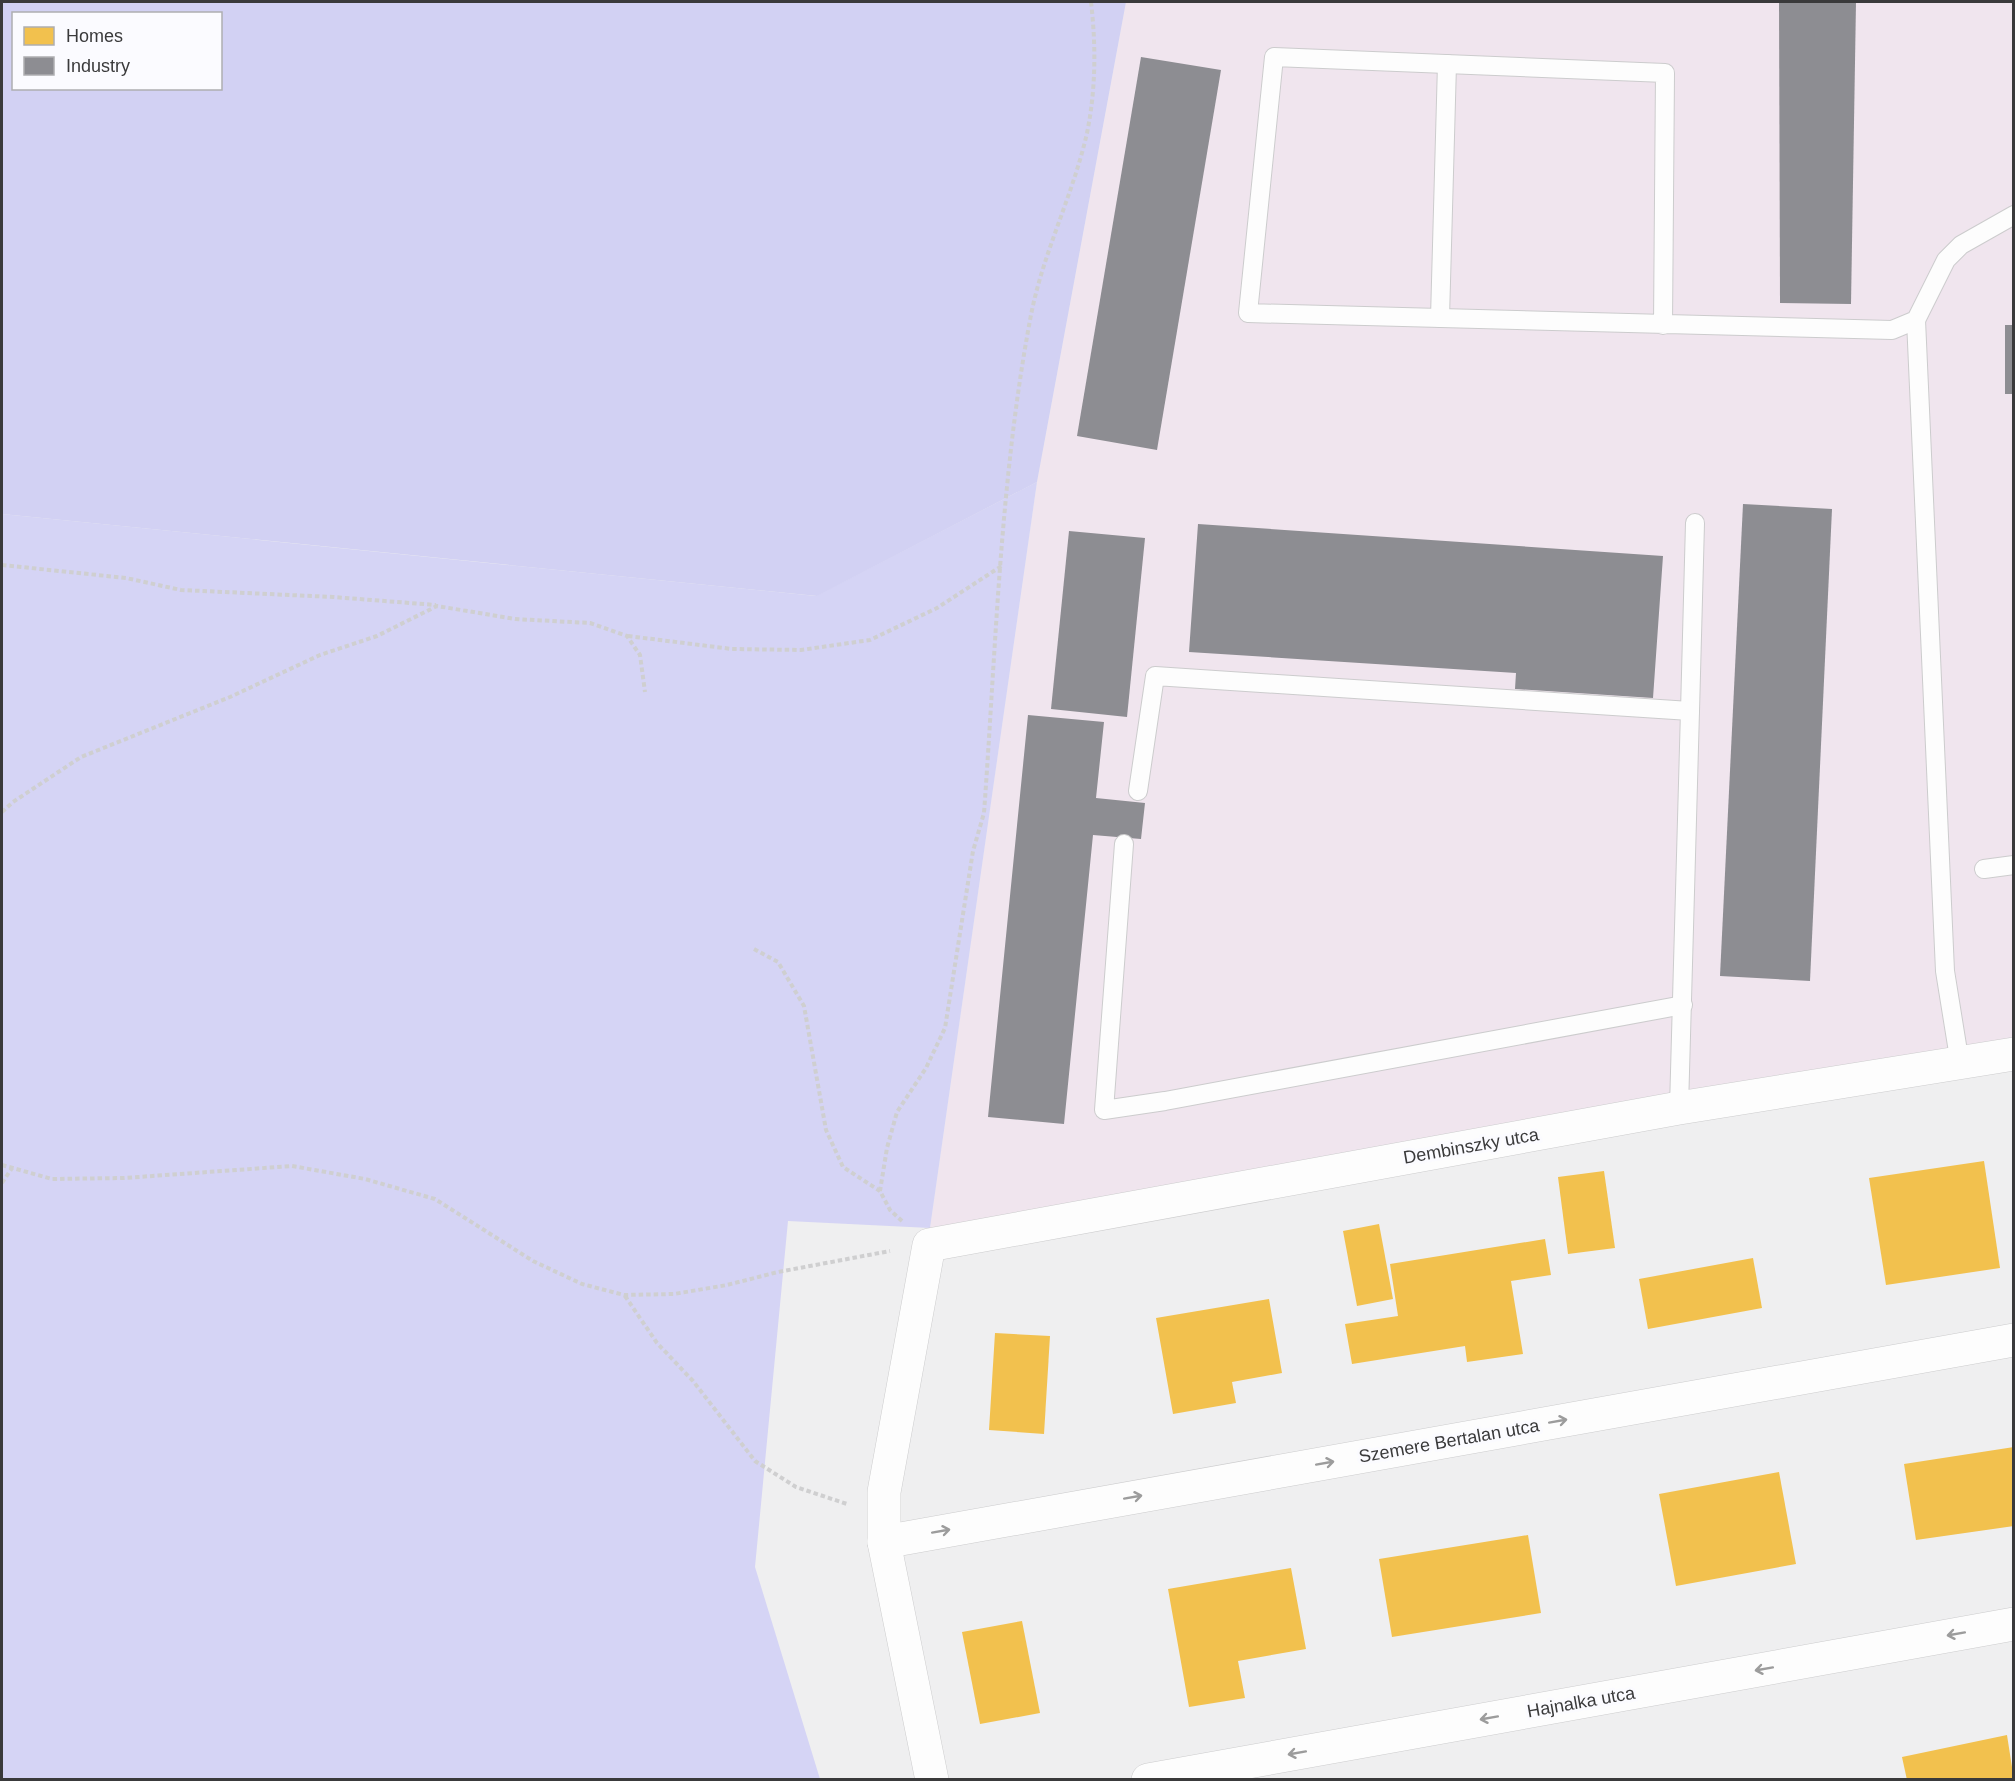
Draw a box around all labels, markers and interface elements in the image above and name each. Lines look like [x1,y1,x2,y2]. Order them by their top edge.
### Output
legend [12,12,222,90]
text: Homes [66,26,123,46]
text: Industry [66,56,130,76]
street label: Dembinszky utca [1402,1124,1541,1168]
street label: Szemere Bertalan utca [1357,1415,1542,1467]
one-way arrow [1548,1415,1568,1426]
one-way arrow [1315,1457,1334,1468]
one-way arrow [1123,1491,1143,1502]
one-way arrow [931,1525,951,1536]
one-way arrow [1947,1629,1966,1640]
one-way arrow [1755,1664,1774,1675]
street label: Hajnalka utca [1526,1683,1637,1721]
one-way arrow [1480,1713,1500,1724]
one-way arrow [1288,1748,1308,1759]

